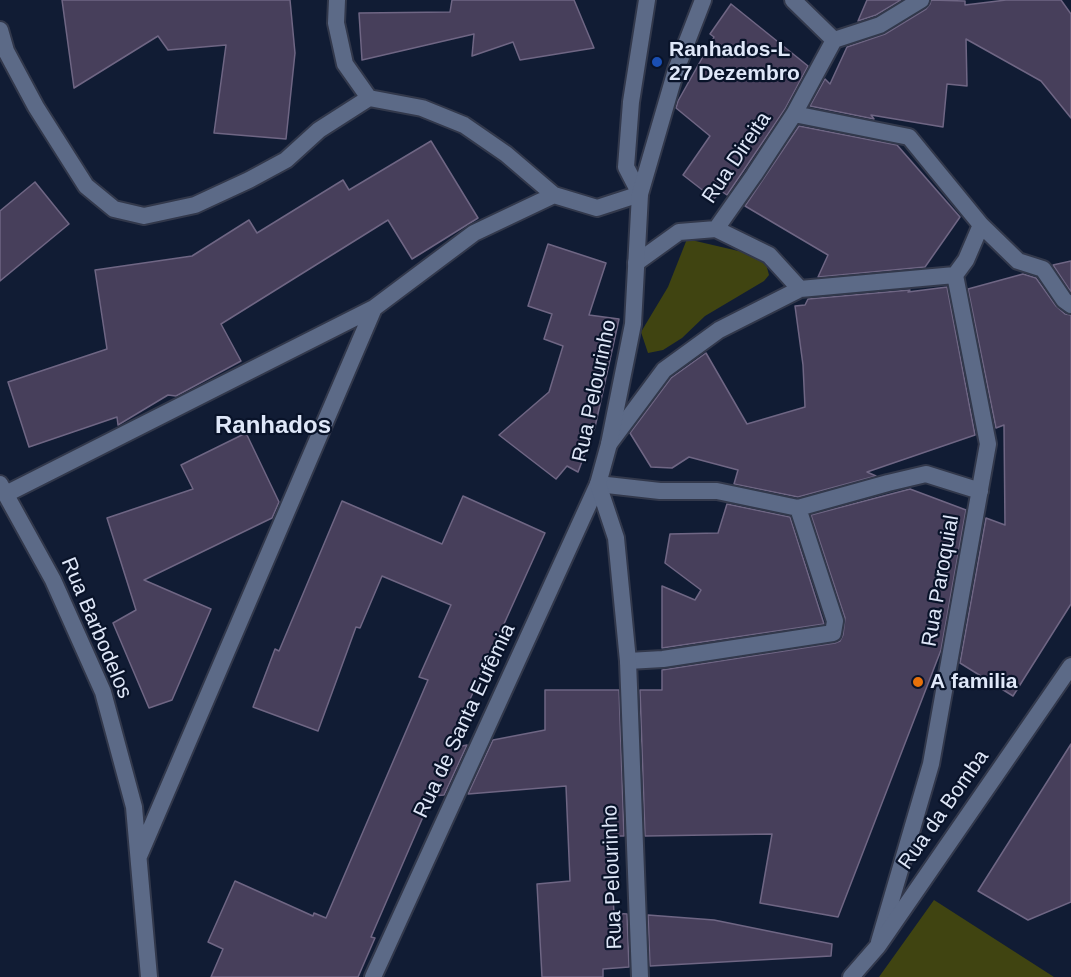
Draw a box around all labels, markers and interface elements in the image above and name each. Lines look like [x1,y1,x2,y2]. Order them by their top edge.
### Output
place label: Ranhados-L 27 Dezembro [669,37,800,87]
marker: Ranhados-L 27 Dezembro [650,55,664,69]
street label: Rua Direita [697,107,777,209]
street label: Rua Pelourinho [568,318,622,464]
district label: Ranhados [215,412,331,440]
street label: Rua Paroquial [917,513,965,649]
street label: Rua Barbodelos [55,554,137,702]
street label: Rua de Santa Eufêmia [409,620,521,822]
place label: A familia [930,669,1018,695]
marker: A familia [911,675,925,689]
street label: Rua da Bomba [894,745,994,875]
street label: Rua Pelourinho [598,804,628,950]

